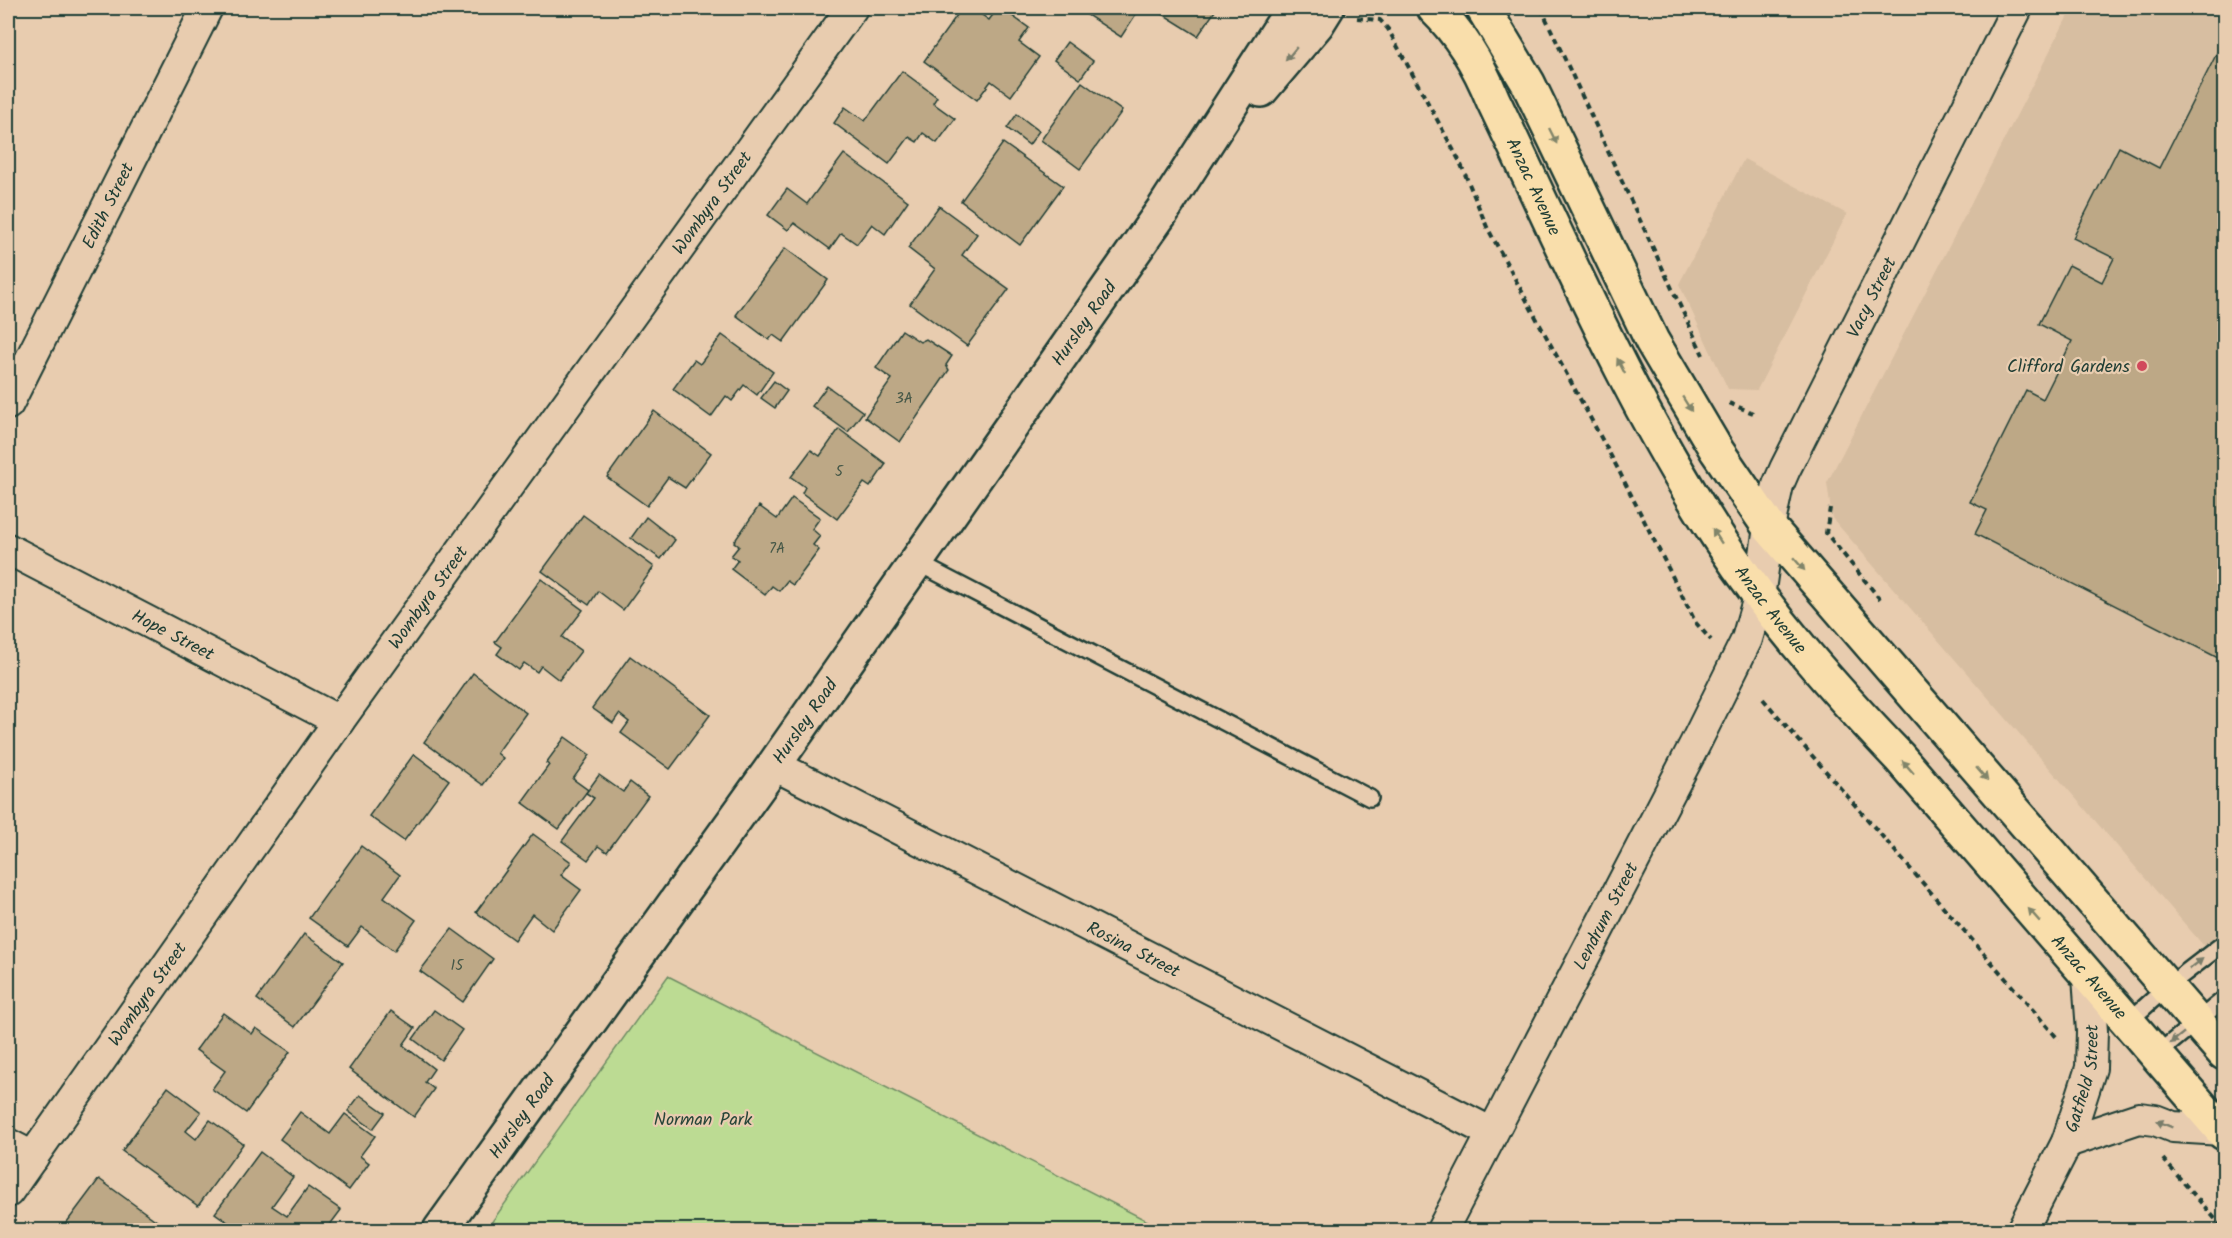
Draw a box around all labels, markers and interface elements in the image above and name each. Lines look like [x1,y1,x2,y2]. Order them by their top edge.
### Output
one-way arrow [1285,46,1298,62]
one-way arrow [1548,127,1558,144]
street label: Anzac Avenue [1497,133,1568,241]
street label: Wombyra Street [666,145,761,262]
street label: Edith Street [75,157,143,255]
street label: Vacy Street [1840,252,1906,344]
street label: Hursley Road [1045,275,1126,373]
place label: Clifford Gardens [2007,353,2130,382]
one-way arrow [1616,358,1625,375]
marker: Clifford Gardens [2135,359,2149,373]
house number: 3A [895,387,913,411]
one-way arrow [1682,396,1693,412]
house number: 5 [835,460,844,484]
one-way arrow [1712,527,1723,544]
house number: 7A [769,537,785,561]
street label: Wombyra Street [382,539,477,656]
one-way arrow [1792,556,1805,572]
street label: Anzac Avenue [1726,560,1813,661]
street label: Hope Street [126,603,220,670]
street label: Hursley Road [766,673,847,771]
one-way arrow [1901,759,1914,775]
one-way arrow [1976,766,1989,781]
street label: Lendrum Street [1567,857,1647,976]
one-way arrow [2028,907,2041,923]
street label: Rosina Street [1081,915,1186,987]
street label: Anzac Avenue [2043,929,2133,1027]
street label: Wombyra Street [101,936,196,1053]
house number: 15 [451,954,464,978]
one-way arrow [2187,958,2203,970]
street label: Gatfield Street [2058,1022,2108,1136]
one-way arrow [2169,1032,2185,1045]
street label: Hursley Road [482,1068,564,1166]
park label: Norman Park [654,1106,753,1135]
one-way arrow [2155,1118,2173,1128]

